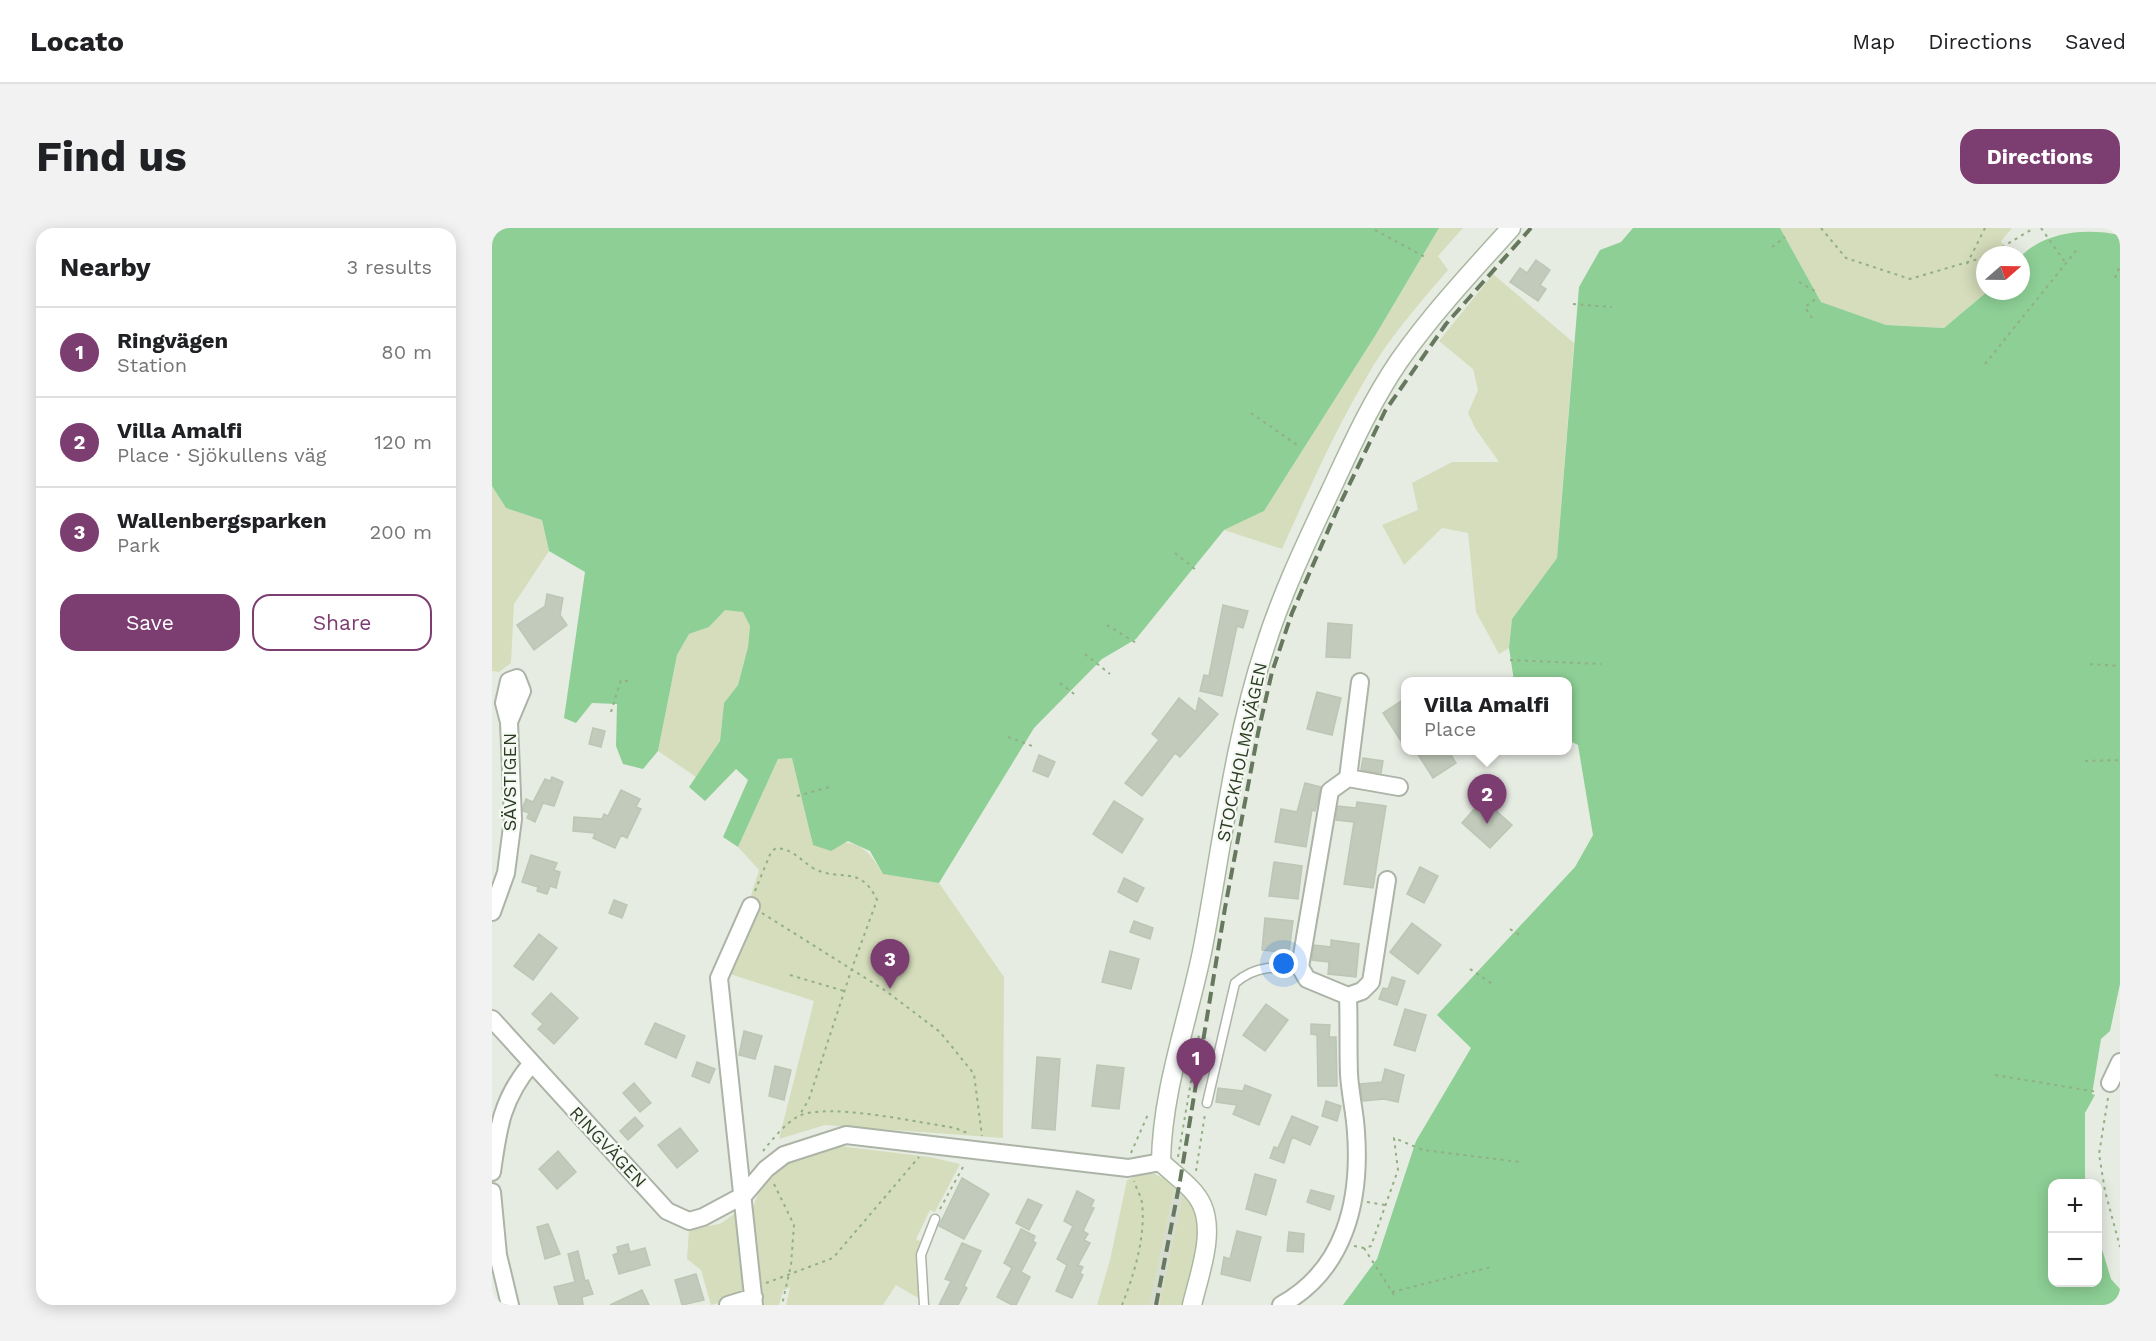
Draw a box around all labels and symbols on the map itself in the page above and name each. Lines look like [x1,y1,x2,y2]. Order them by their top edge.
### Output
north arrow [1976,246,2030,300]
street label: STOCKHOLMSVÄGEN [1212,660,1271,844]
street label: SÄVSTIGEN [499,733,520,831]
pin: 2 [1468,774,1506,824]
pin: 3 [870,940,910,989]
your location [1269,949,1298,978]
pin: 1 [1176,1038,1216,1088]
street label: RINGVÄGEN [566,1102,651,1192]

